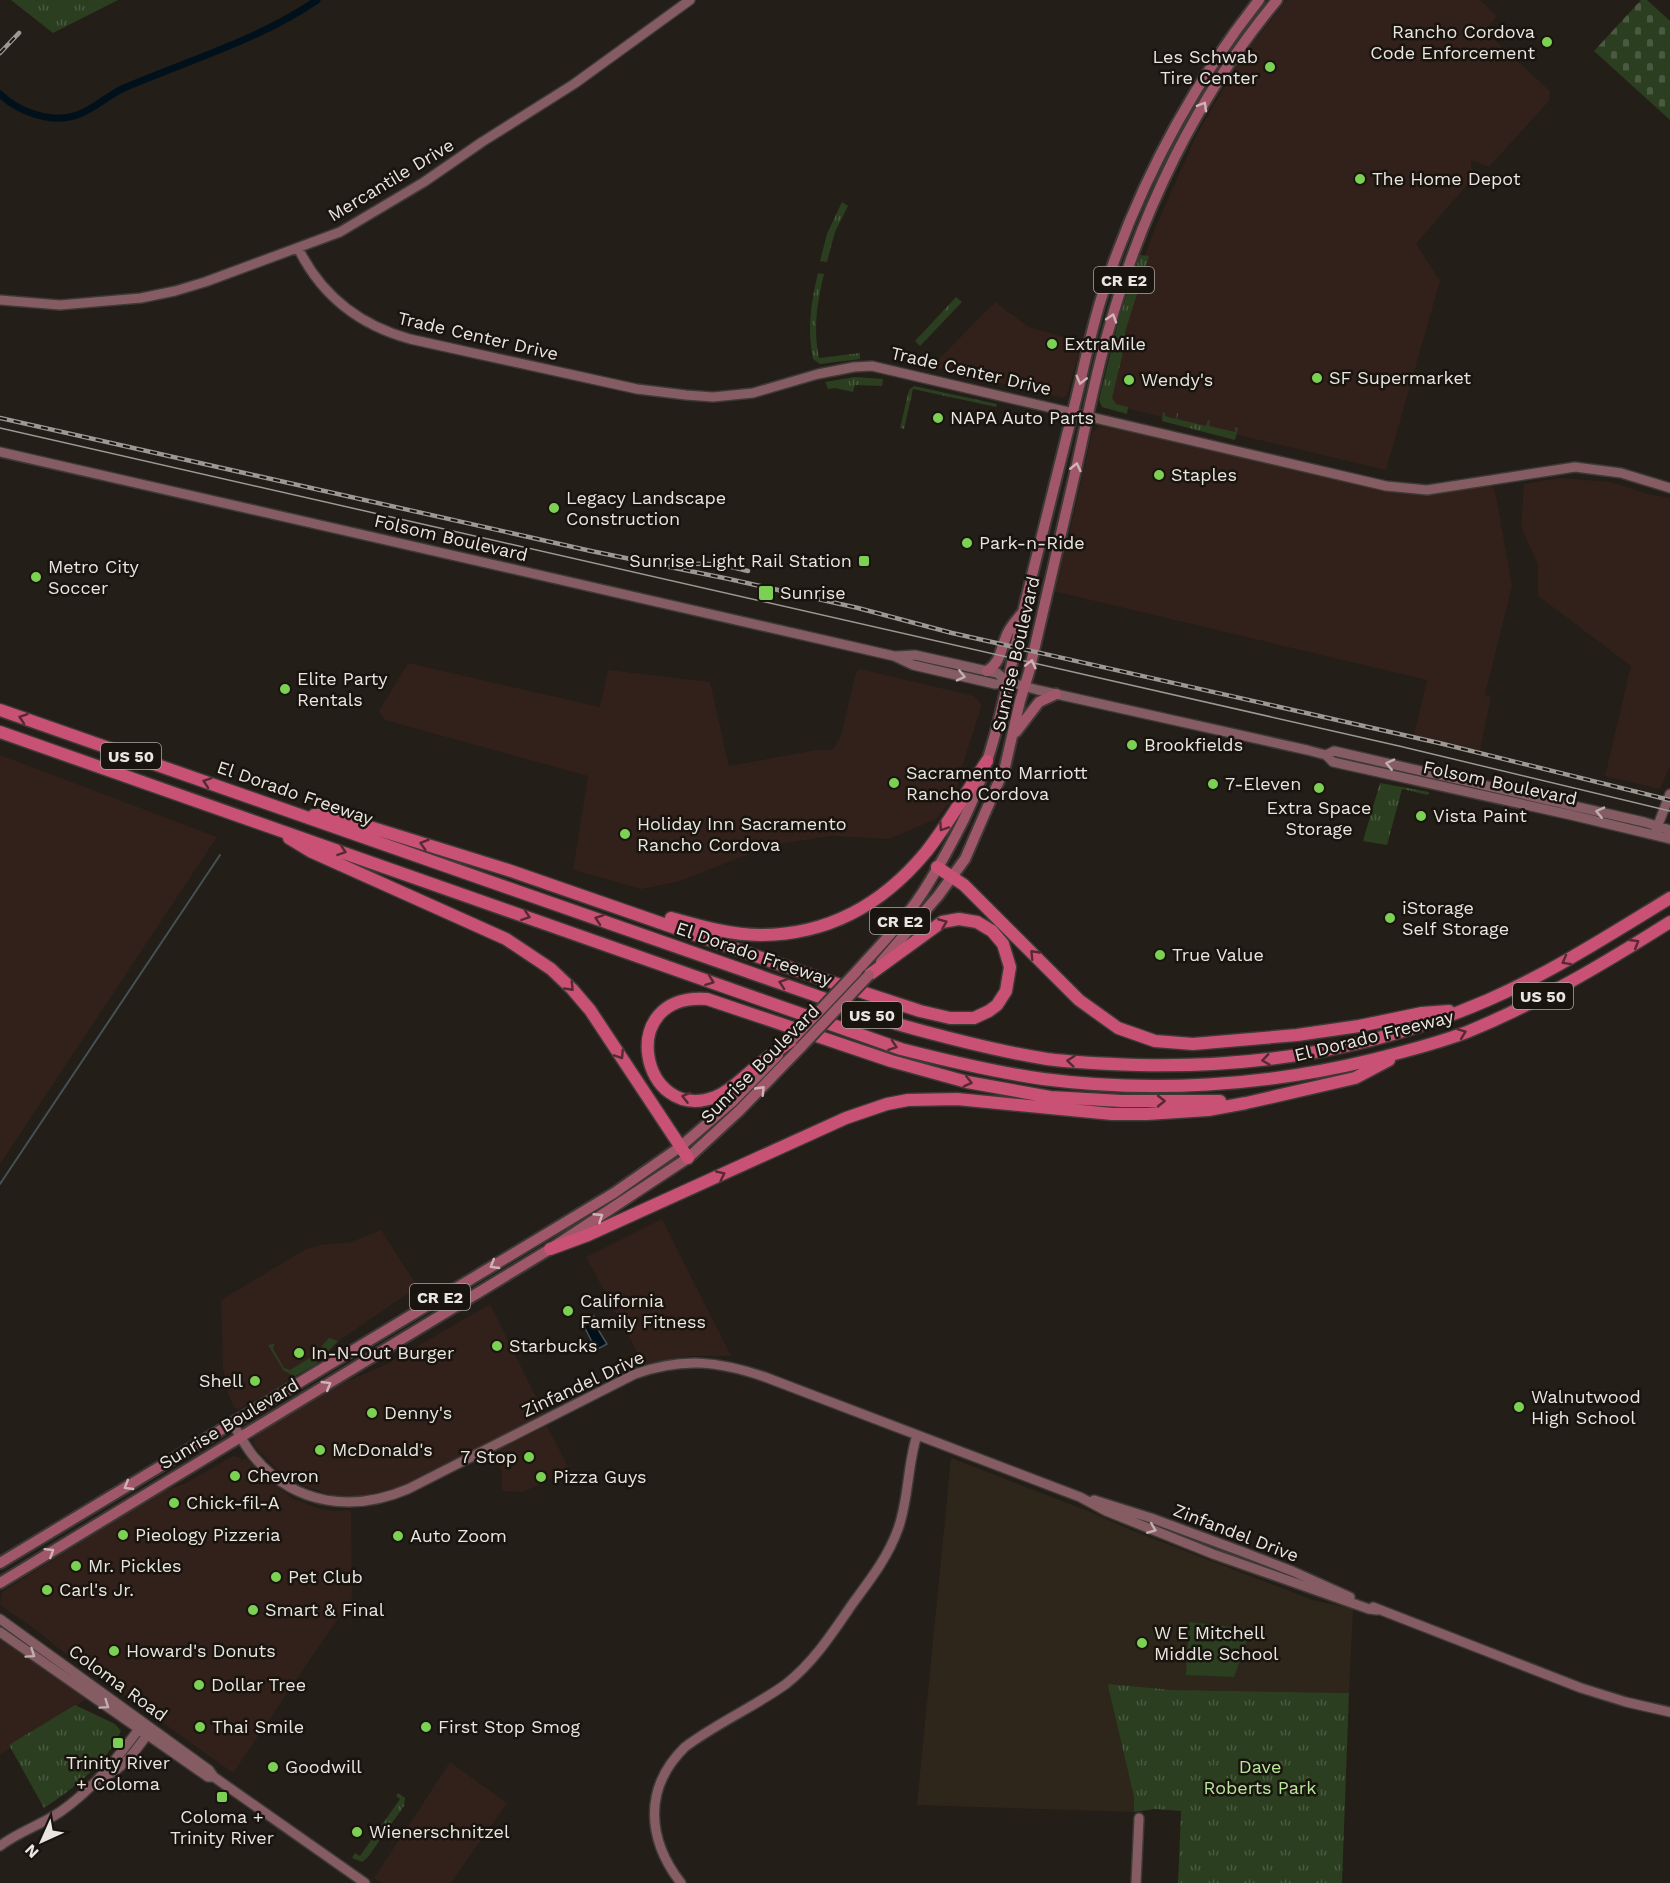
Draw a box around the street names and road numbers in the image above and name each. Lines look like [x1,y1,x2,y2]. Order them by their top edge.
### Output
street label: Mercantile Drive [324,134,457,225]
road number: CR E2 [1094,267,1154,293]
street label: Trade Center Drive [396,307,560,364]
street label: Trade Center Drive [889,342,1053,399]
street label: Folsom Boulevard [372,510,530,565]
street label: Sunrise Boulevard [987,574,1044,734]
road number: US 50 [101,743,161,769]
street label: El Dorado Freeway [214,756,377,829]
street label: Folsom Boulevard [1421,756,1579,809]
road number: CR E2 [870,908,930,934]
street label: El Dorado Freeway [673,917,836,990]
road number: US 50 [1513,983,1573,1009]
street label: Sunrise Boulevard [696,1000,823,1127]
road number: US 50 [842,1002,902,1028]
street label: El Dorado Freeway [1292,1005,1456,1065]
road number: CR E2 [410,1284,470,1310]
street label: Zinfandel Drive [518,1346,647,1421]
street label: Sunrise Boulevard [155,1374,302,1473]
street label: Zinfandel Drive [1171,1499,1302,1566]
street label: Coloma Road [65,1640,172,1725]

